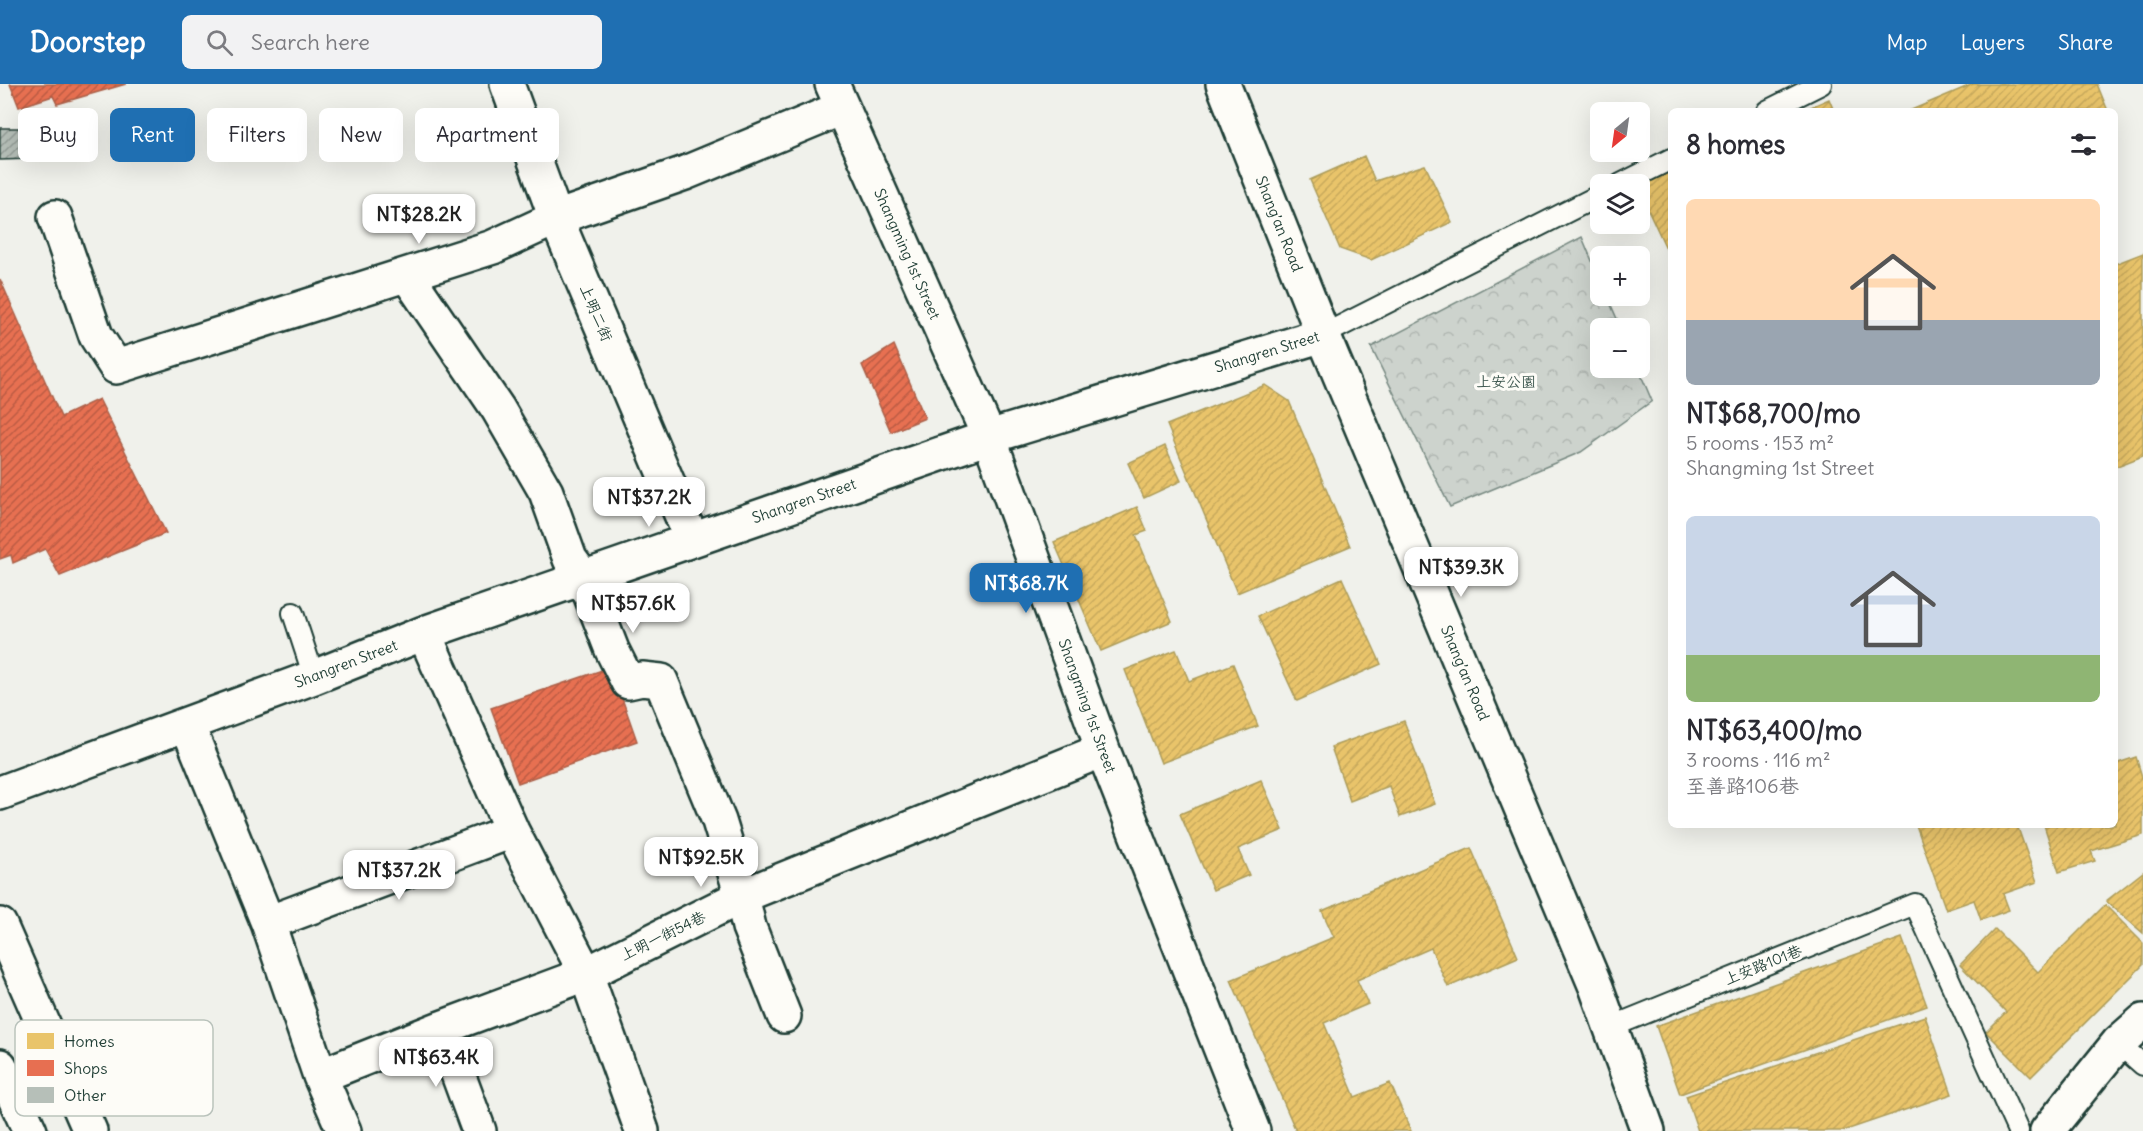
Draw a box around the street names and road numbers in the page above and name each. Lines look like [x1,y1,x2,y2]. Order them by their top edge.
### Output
street label: Shang’an Road [1252,173,1307,275]
street label: Shangming 1st Street [870,185,945,322]
street label: 上明二街 [576,281,617,344]
street label: Shangren Street [1212,327,1322,376]
street label: Shangren Street [749,474,858,527]
street label: Shang’an Road [1437,622,1494,723]
street label: Shangren Street [292,635,400,692]
street label: Shangming 1st Street [1054,636,1121,775]
street label: 上明一街54巷 [617,907,708,964]
street label: 上安路101巷 [1721,940,1804,989]

